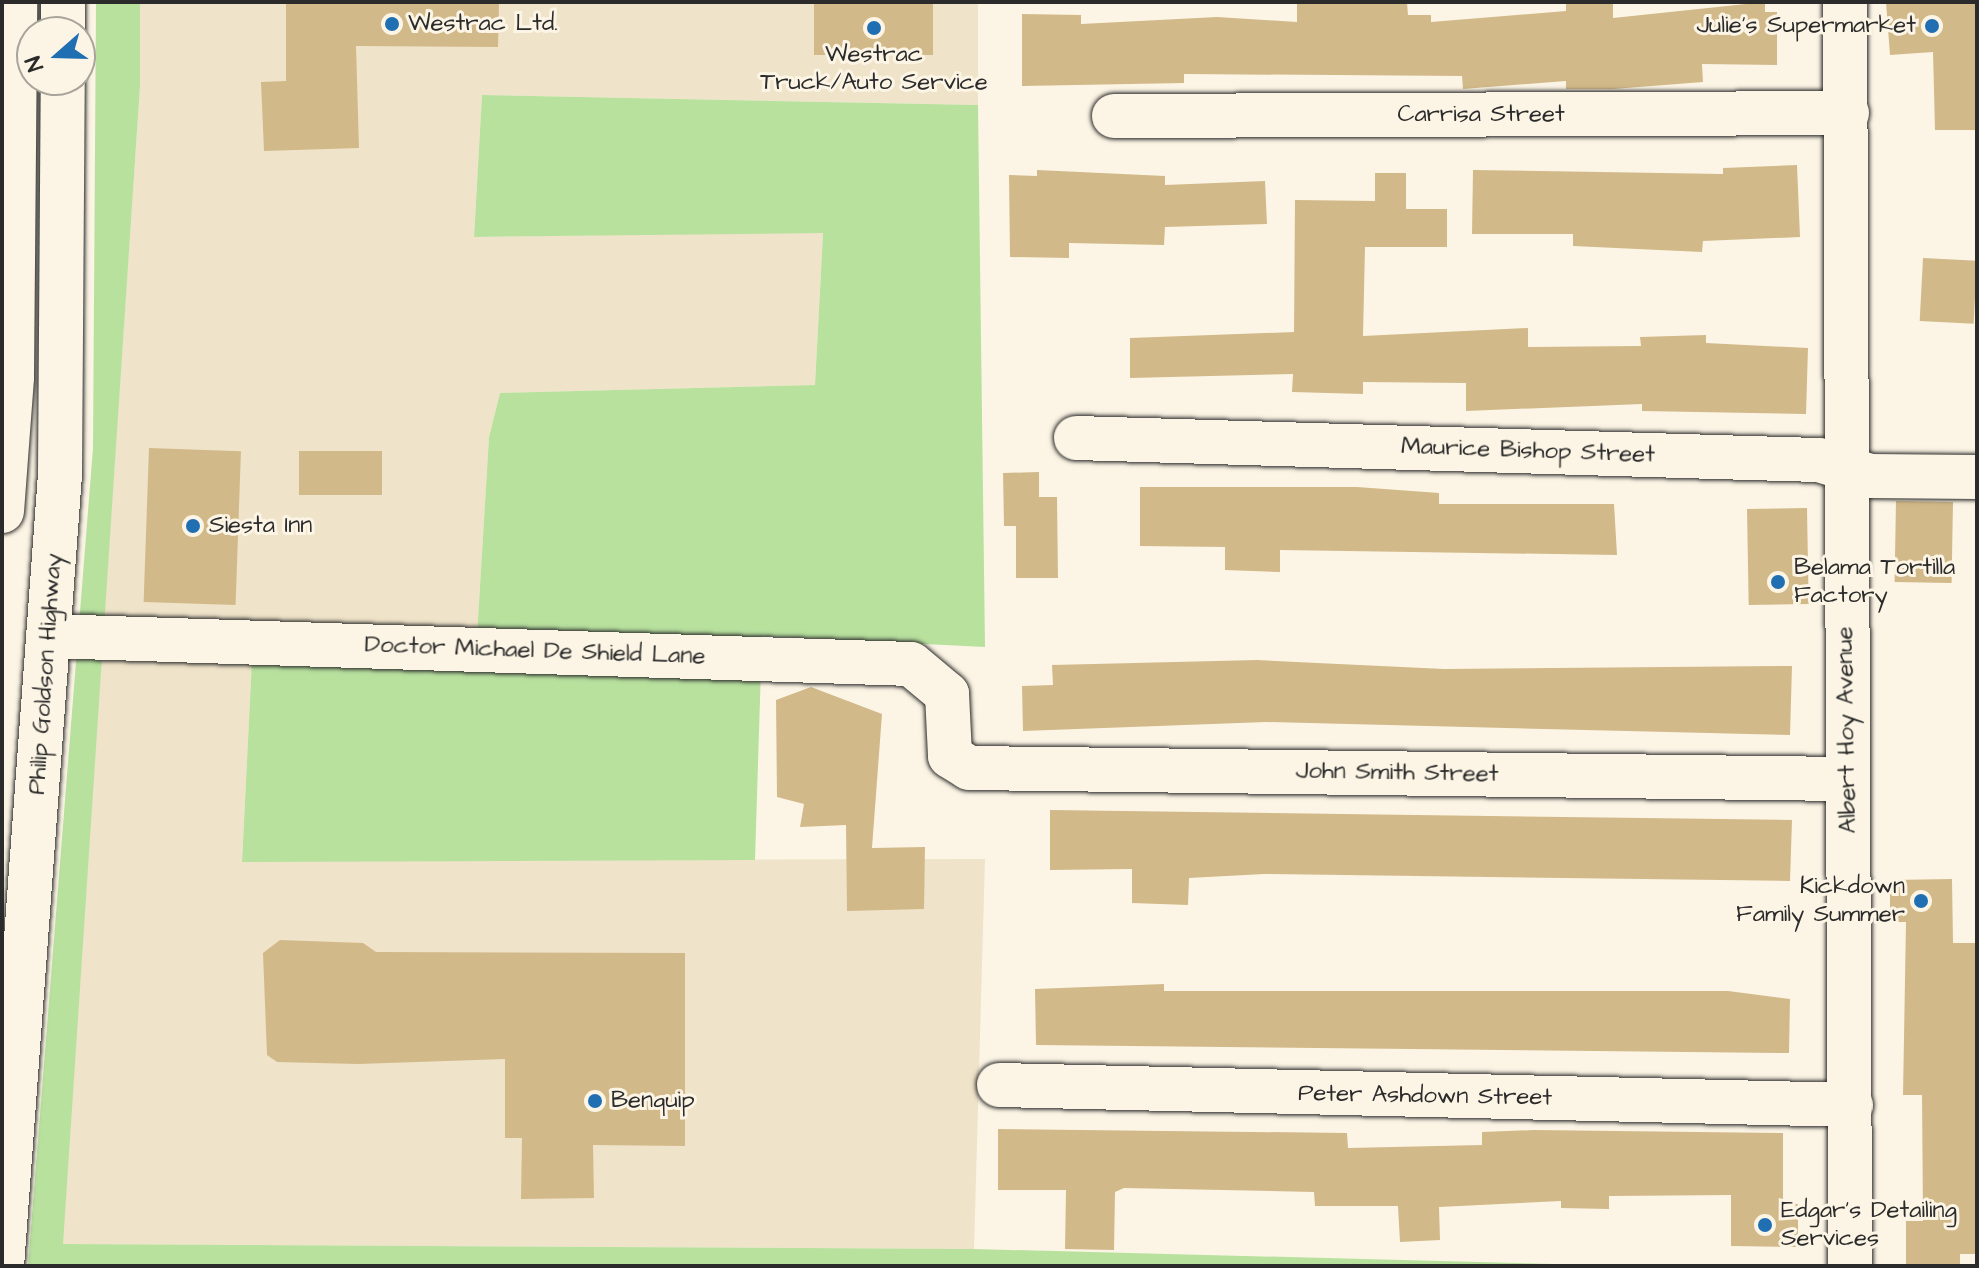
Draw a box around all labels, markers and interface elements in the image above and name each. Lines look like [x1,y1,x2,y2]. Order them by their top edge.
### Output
place label: Westrac Ltd. [408,10,558,38]
place label: Julie's Supermarket [1696,12,1916,40]
marker: Westrac Ltd. [383,15,401,33]
north arrow [16,16,96,96]
marker: Julie's Supermarket [1923,17,1941,35]
marker: Westrac Truck/Auto Service [865,19,883,37]
place label: Westrac Truck/Auto Service [760,41,988,97]
text: N [18,52,52,75]
street label: Carrisa Street [1397,101,1565,129]
street label: Maurice Bishop Street [1401,432,1655,470]
place label: Siesta Inn [209,512,312,540]
marker: Siesta Inn [184,517,202,535]
street label: Philip Goldson Highway [23,552,69,796]
place label: Belama Tortilla Factory [1794,554,1955,610]
marker: Belama Tortilla Factory [1769,573,1787,591]
street label: Albert Hoy Avenue [1831,626,1863,834]
street label: Doctor Michael De Shield Lane [364,631,706,671]
street label: John Smith Street [1295,757,1499,789]
place label: Kickdown Family Summer [1736,873,1905,929]
marker: Kickdown Family Summer [1912,892,1930,910]
street label: Peter Ashdown Street [1298,1079,1552,1113]
place label: Benquip [611,1087,695,1115]
marker: Benquip [586,1092,604,1110]
place label: Edgar's Detailing Services [1781,1197,1957,1253]
marker: Edgar's Detailing Services [1756,1216,1774,1234]

